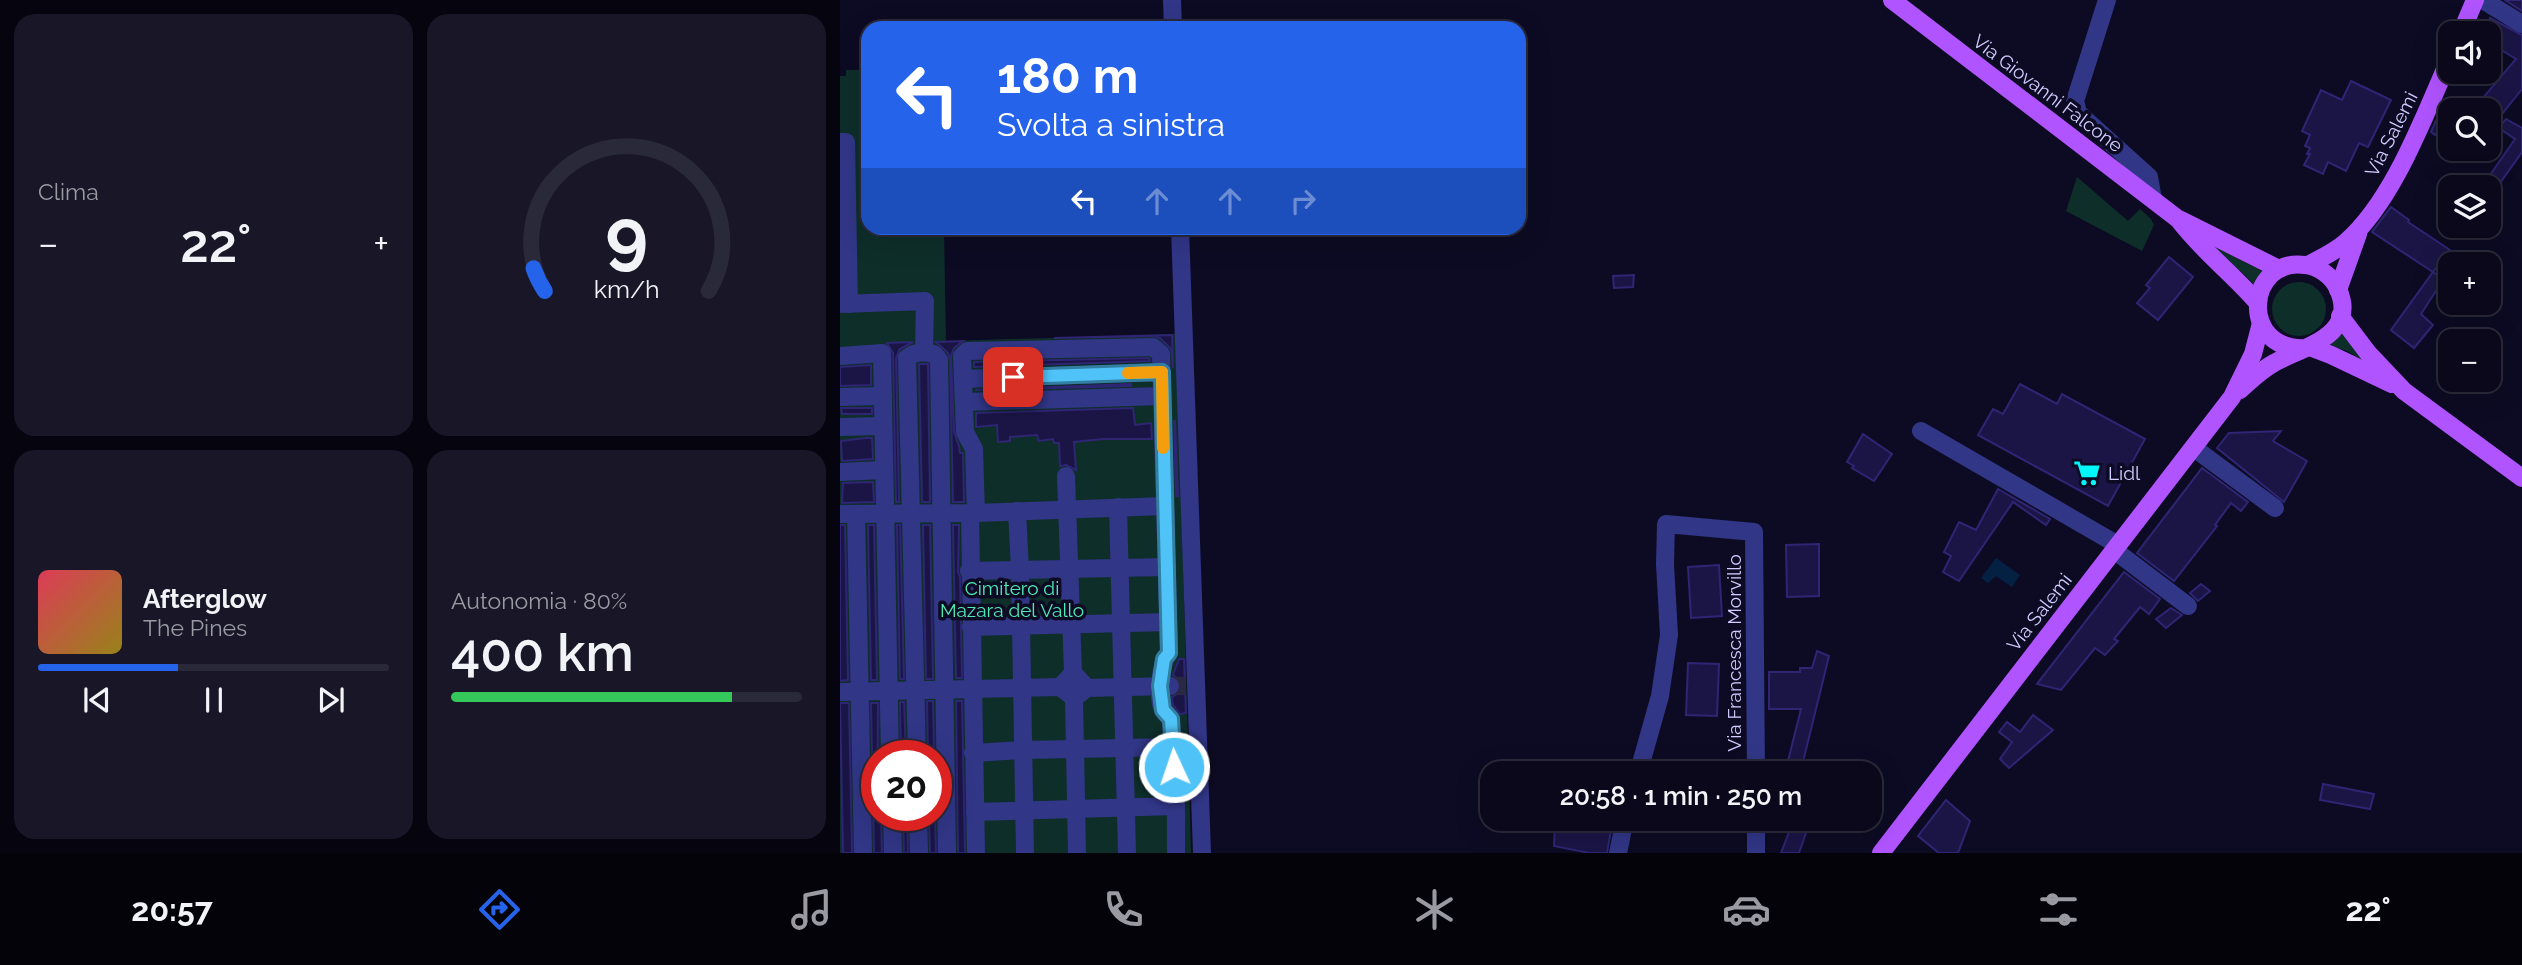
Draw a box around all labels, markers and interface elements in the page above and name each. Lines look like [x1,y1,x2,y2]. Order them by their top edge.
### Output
map controls [2438,21,2501,392]
button: sound [2438,21,2501,84]
street label: Via Giovanni Falcone [1969,30,2127,156]
text: 180 m [997,47,1138,104]
icon: left [882,49,973,140]
street label: Via Salemi [2360,88,2422,180]
button: search [2438,98,2501,161]
text: Svolta a sinistra [997,106,1225,143]
button: layers [2438,175,2501,238]
text: Clima [38,178,99,205]
icon: left [1065,182,1103,220]
icon: ahead [1138,182,1176,220]
icon: ahead [1211,182,1249,220]
icon: right [1284,182,1322,220]
text: 9 [605,193,648,278]
text: 22° [180,213,251,274]
text: − [38,221,58,266]
text: + [373,221,389,266]
button: + [2438,252,2501,315]
text: km/h [594,274,659,304]
button: − [2438,329,2501,392]
pin [983,347,1043,407]
icon: arrive [994,358,1032,396]
supermarket icon: Lidl [2072,458,2102,488]
place label: Lidl [2108,462,2141,484]
street label: Via Francesca Morvillo [1723,554,1745,752]
street label: Via Salemi [2002,569,2076,655]
park label: Cimitero di Mazara del Vallo [940,577,1084,621]
text: Afterglow [143,584,267,614]
text: Autonomia · 80% [451,587,627,614]
text: The Pines [143,614,247,641]
text: 400 km [451,622,634,683]
icon: previous [78,681,116,719]
icon: pause [195,681,233,719]
icon: next [312,681,350,719]
position arrow [1137,730,1211,804]
speed limit sign: 20 [861,740,952,831]
text: 20:58 · 1 min · 250 m [1560,781,1802,811]
icon: directions [475,885,524,934]
icon: music [787,885,836,934]
icon: phone [1099,885,1148,934]
icon: climate [1410,885,1459,934]
icon: car [1722,885,1771,934]
icon: filters [2034,885,2083,934]
text: 20:57 [131,891,213,928]
text: 22° [2346,891,2391,928]

